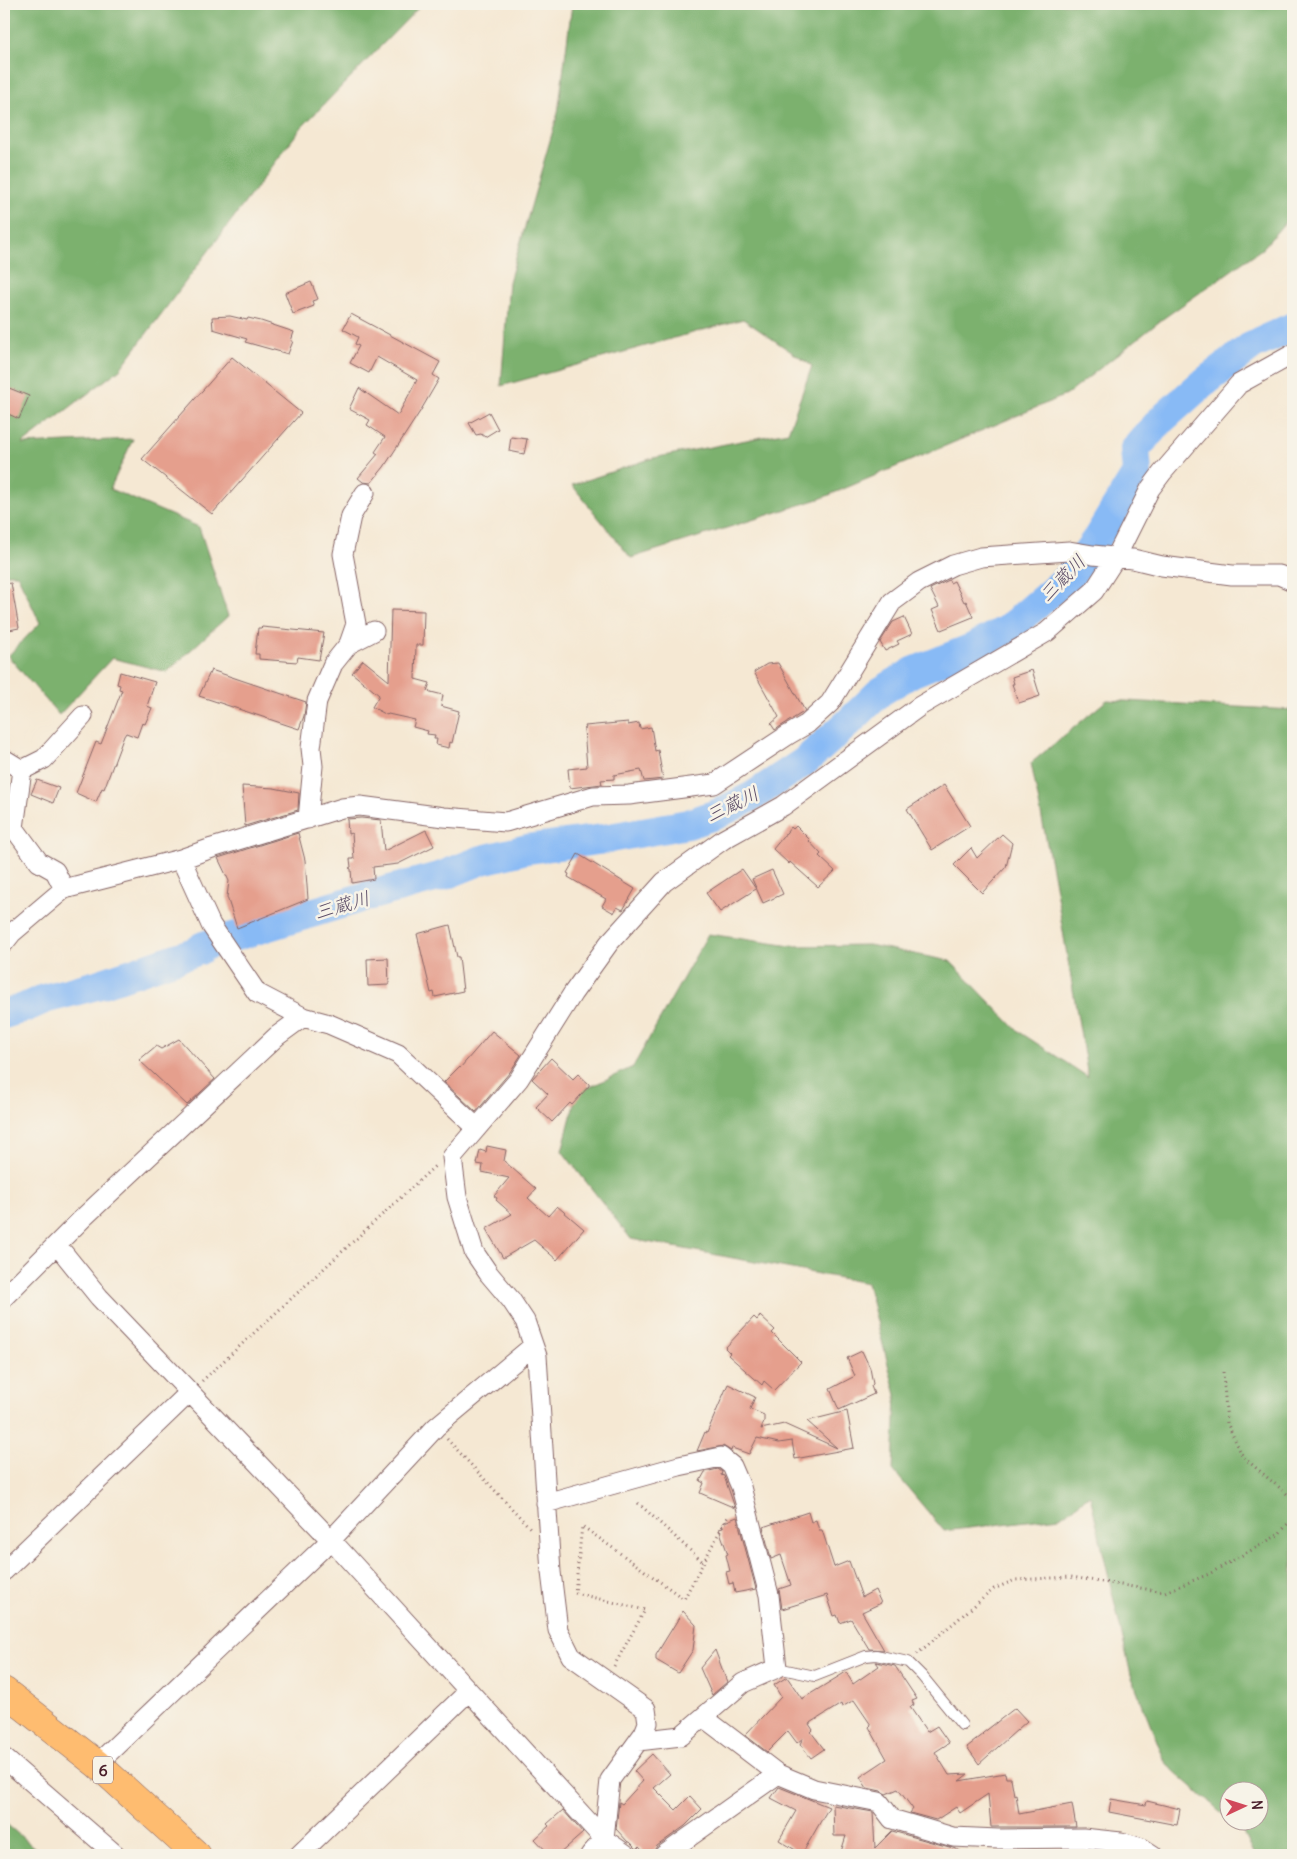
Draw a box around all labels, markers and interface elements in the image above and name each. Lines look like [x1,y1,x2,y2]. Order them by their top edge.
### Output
water label: 三蔵川 [1034,549,1090,607]
water label: 三蔵川 [701,781,763,827]
water label: 三蔵川 [311,886,373,924]
road number: 6 [93,1756,113,1784]
north arrow [1220,1782,1270,1832]
text: N [1248,1800,1266,1811]

